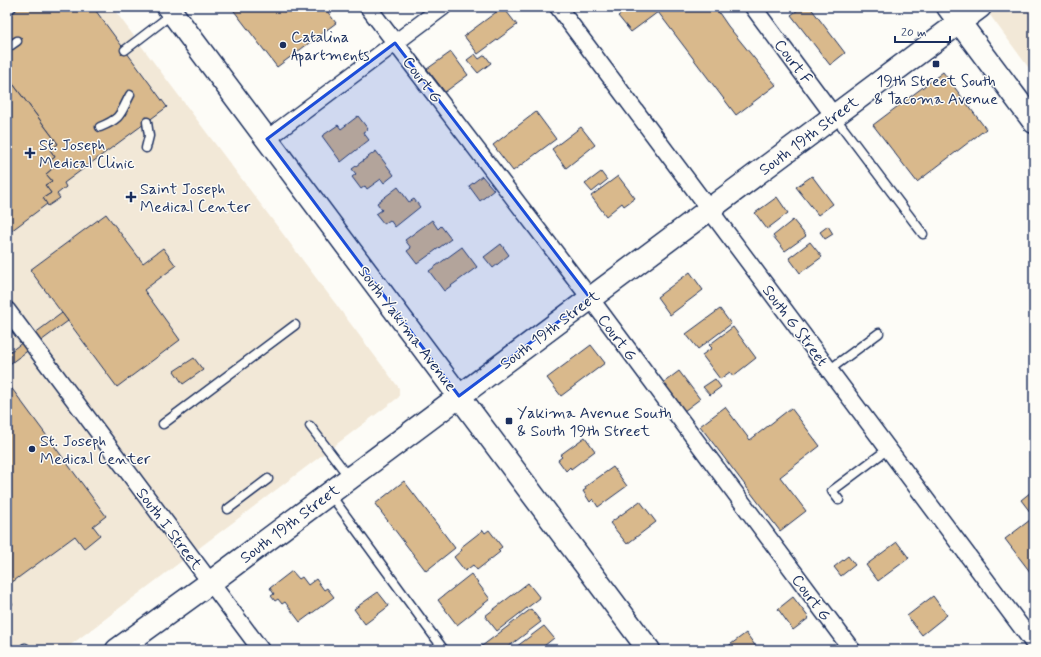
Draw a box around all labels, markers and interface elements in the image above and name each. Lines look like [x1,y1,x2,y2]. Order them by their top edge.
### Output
scale bar [895,18,950,44]
text: 20 m [901,25,927,41]
place label: Catalina Apartments [291,27,370,67]
street label: Court F [769,35,817,89]
marker: Catalina Apartments [278,40,288,50]
street label: Court G [397,52,446,108]
marker: 19th Street South & Tacoma Avenue [931,59,941,69]
place label: 19th Street South & Tacoma Avenue [874,71,998,110]
street label: South 19th Street [755,92,863,181]
place label: St. Joseph Medical Clinic [39,135,135,174]
marker: St. Joseph Medical Clinic [24,147,36,159]
place label: Saint Joseph Medical Center [140,179,251,218]
marker: Saint Joseph Medical Center [125,191,137,203]
street label: South Yakima Avenue [353,262,461,396]
street label: South G Street [757,281,832,371]
street label: South 19th Street [496,286,604,375]
street label: Court G [592,310,641,366]
place label: Yakima Avenue South & South 19th Street [517,403,672,442]
marker: Yakima Avenue South & South 19th Street [504,416,514,426]
place label: St. Joseph Medical Center [40,431,151,470]
marker: St. Joseph Medical Center [27,444,37,454]
street label: South 19th Street [236,480,344,569]
street label: South I Street [131,484,207,575]
street label: Court G [786,570,835,626]

